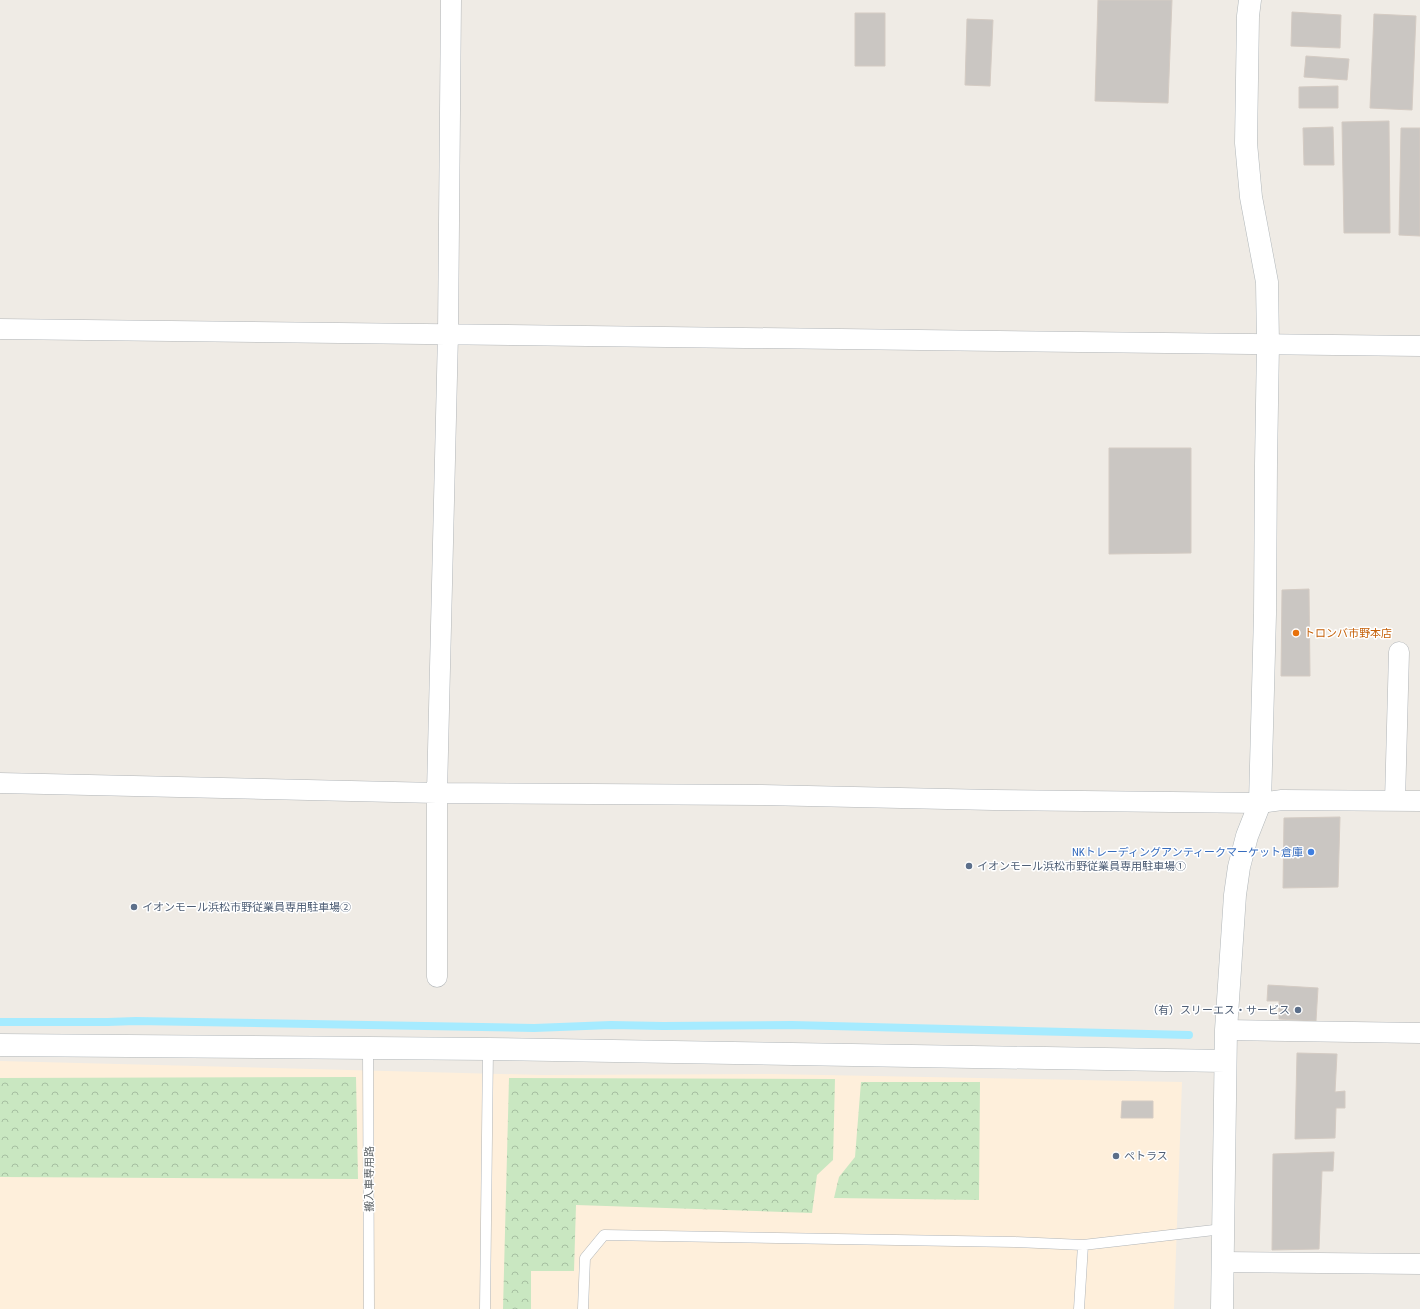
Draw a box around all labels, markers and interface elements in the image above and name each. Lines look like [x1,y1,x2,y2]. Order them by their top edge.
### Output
place label: トロンバ市野本店 [1304,627,1392,640]
marker: トロンバ市野本店 [1291,628,1301,638]
place label: NKトレーディングアンティークマーケット倉庫 [1072,846,1303,859]
marker: NKトレーディングアンティークマーケット倉庫 [1306,847,1316,857]
place label: イオンモール浜松市野従業員専用駐車場① [977,860,1186,873]
marker: イオンモール浜松市野従業員専用駐車場① [964,861,974,871]
place label: イオンモール浜松市野従業員専用駐車場② [142,901,351,914]
marker: イオンモール浜松市野従業員専用駐車場② [129,902,139,912]
place label: （有）スリーエス・サービス [1147,1004,1290,1017]
marker: （有）スリーエス・サービス [1293,1005,1303,1015]
street label: 搬入車専用路 [363,1146,376,1212]
place label: ペトラス [1124,1150,1168,1163]
marker: ペトラス [1111,1151,1121,1161]

